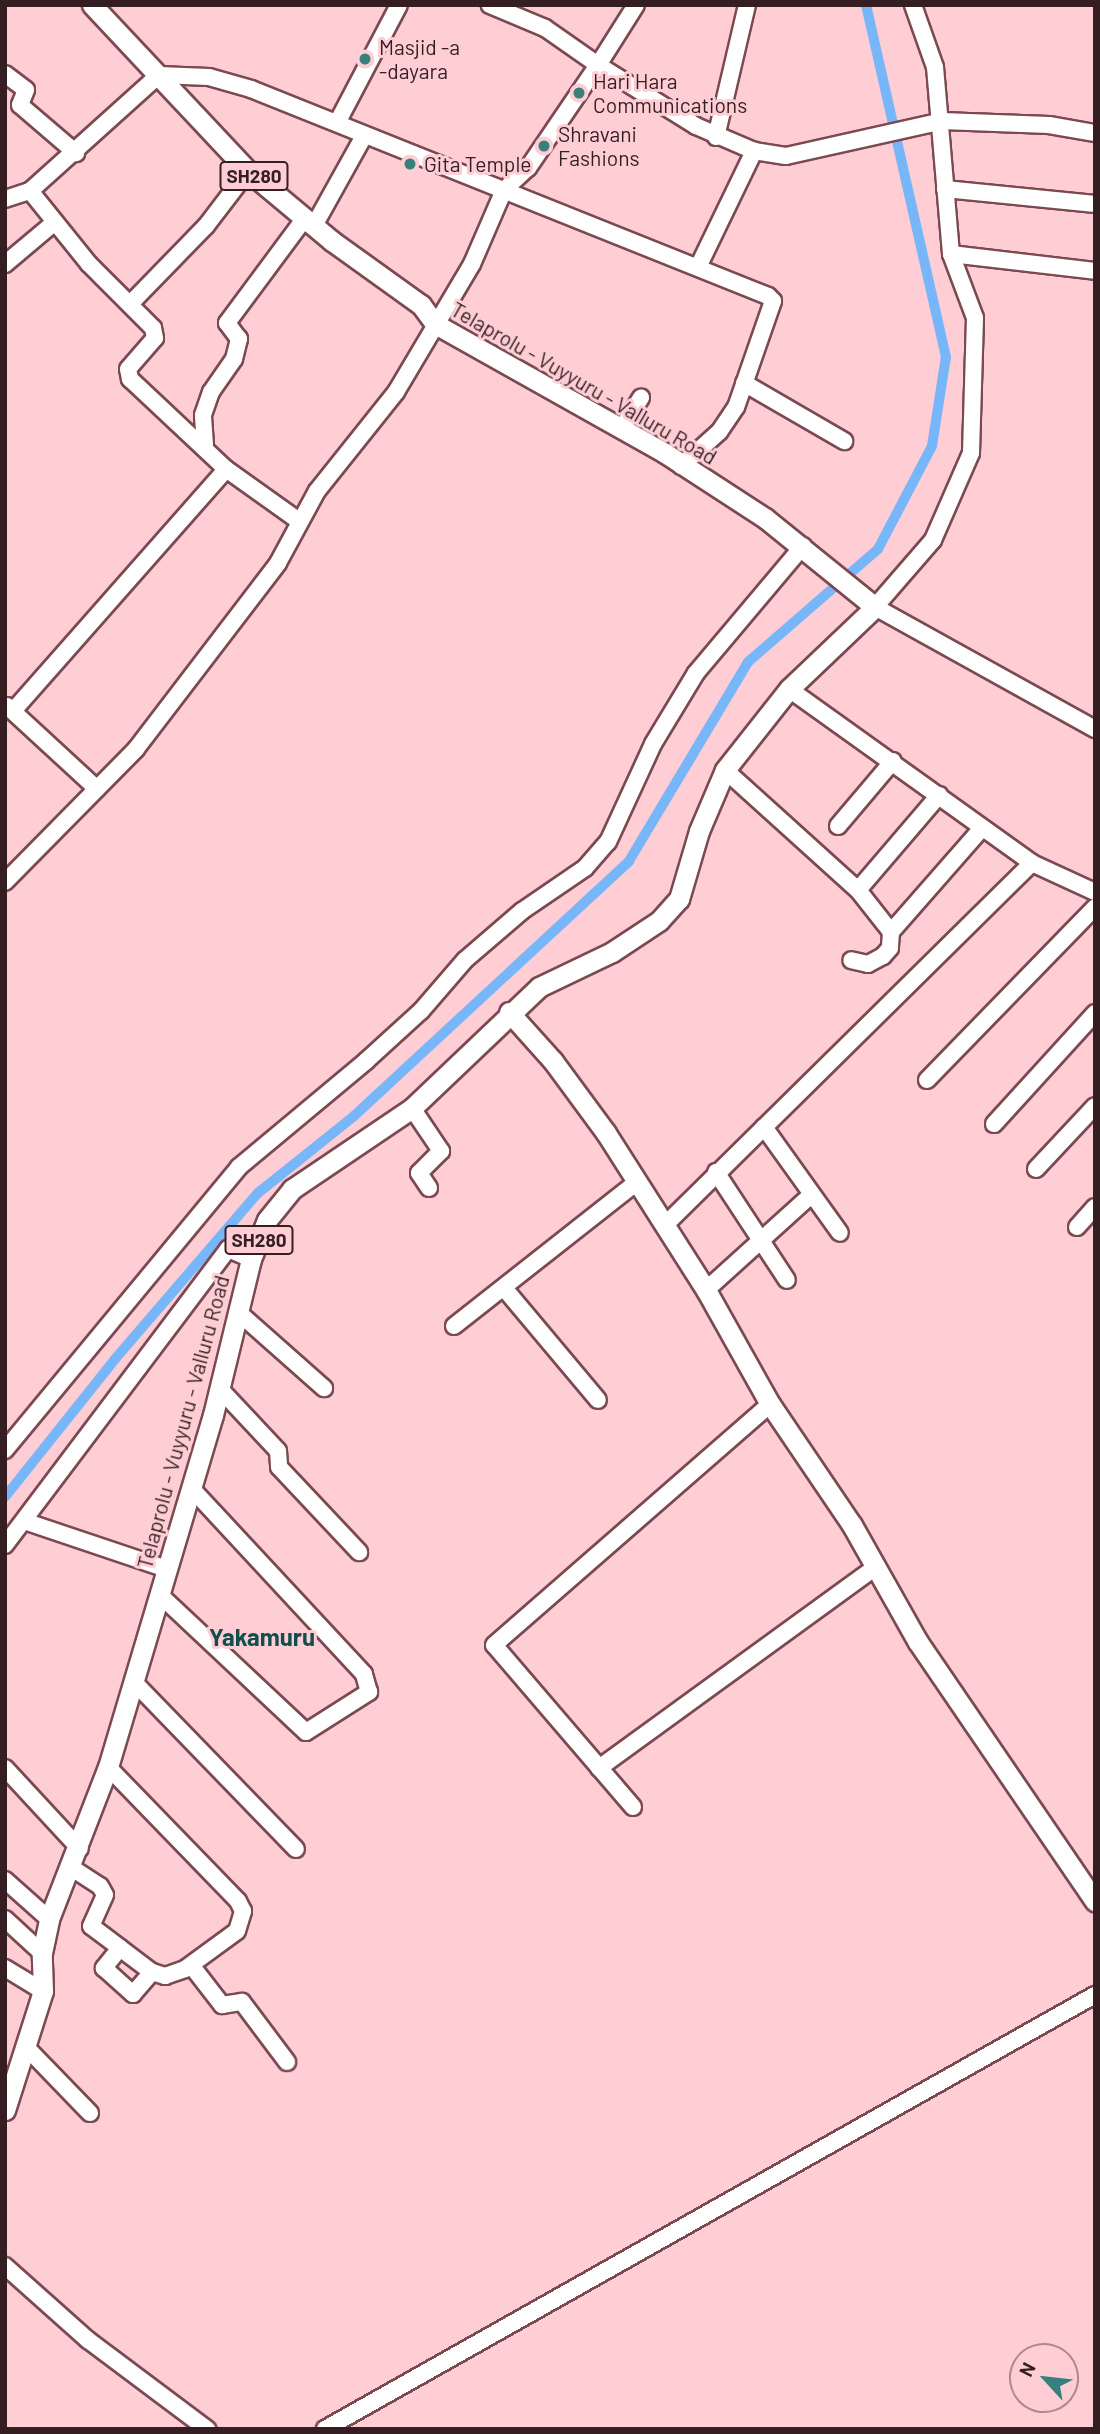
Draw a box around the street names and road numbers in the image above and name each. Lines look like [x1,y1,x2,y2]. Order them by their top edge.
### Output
road number: SH280 [219,160,289,192]
street label: Telaprolu - Vuyyuru - Valluru Road [447,296,721,470]
road number: SH280 [224,1224,294,1256]
street label: Telaprolu - Vuyyuru - Valluru Road [132,1273,234,1571]

